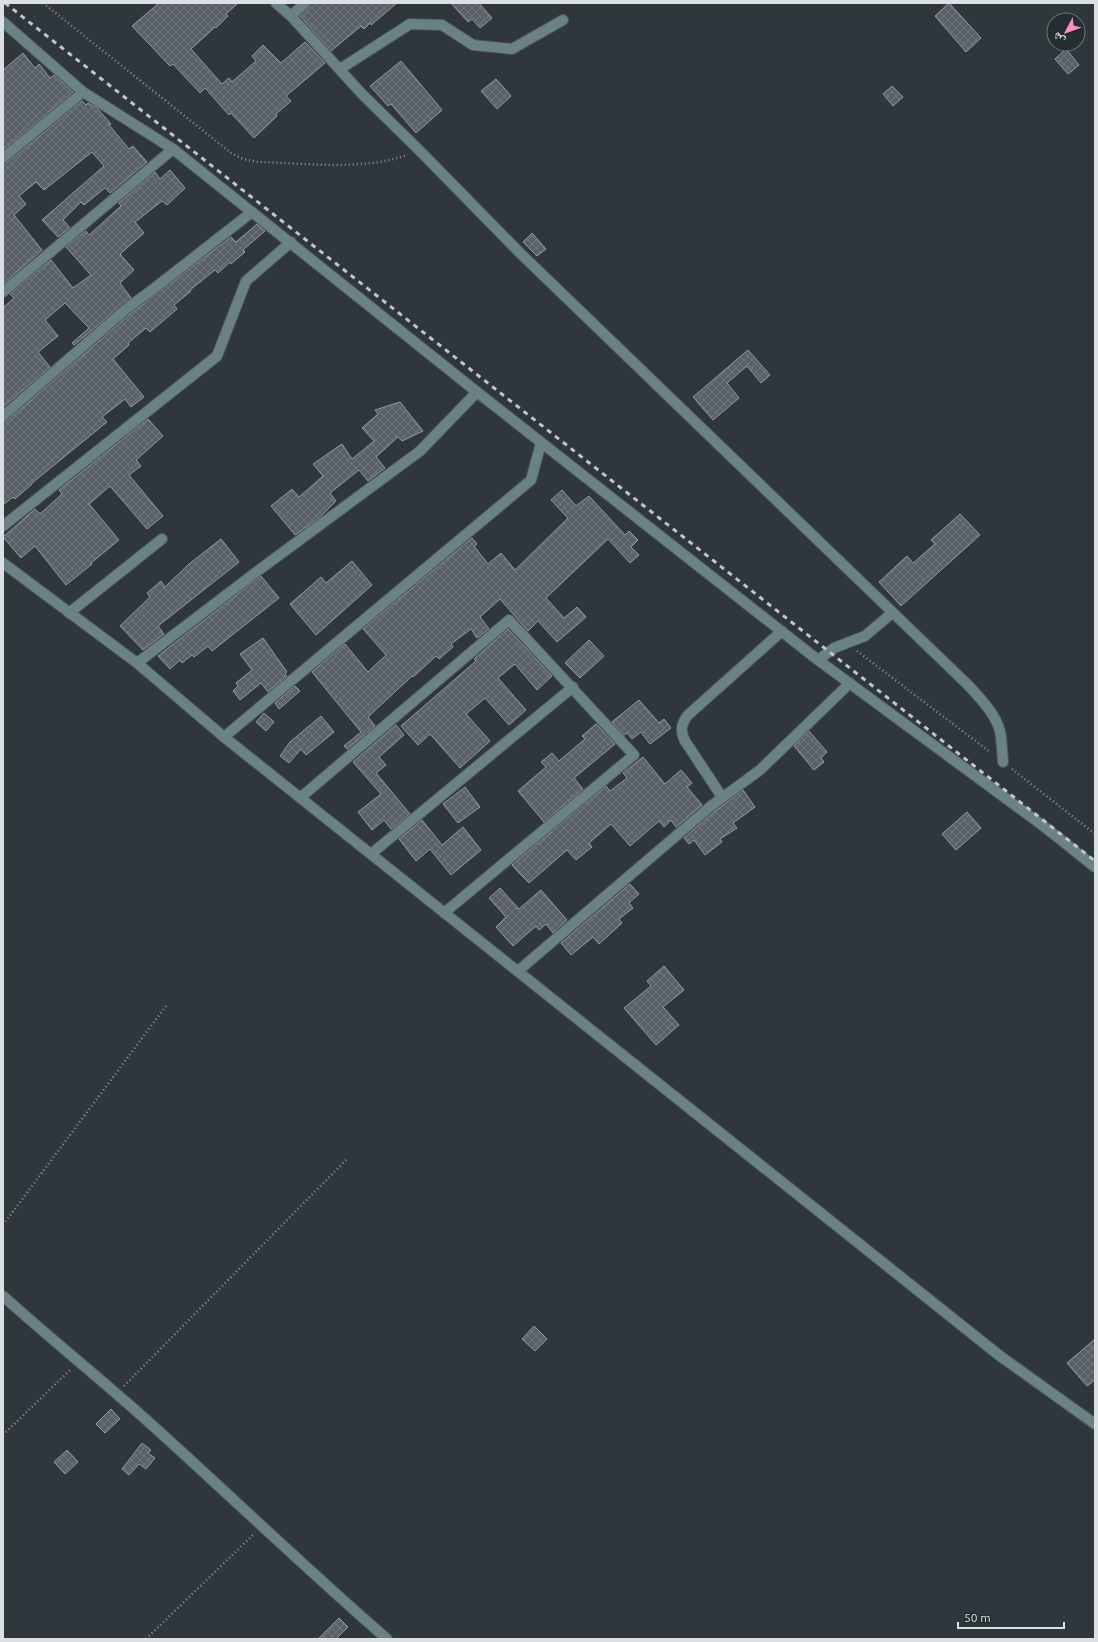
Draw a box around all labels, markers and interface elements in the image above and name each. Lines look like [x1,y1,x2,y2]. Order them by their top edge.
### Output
north arrow [1046,12,1086,52]
text: ش [1050,29,1068,47]
scale bar [958,1604,1064,1630]
text: 50 m [964,1611,991,1624]

